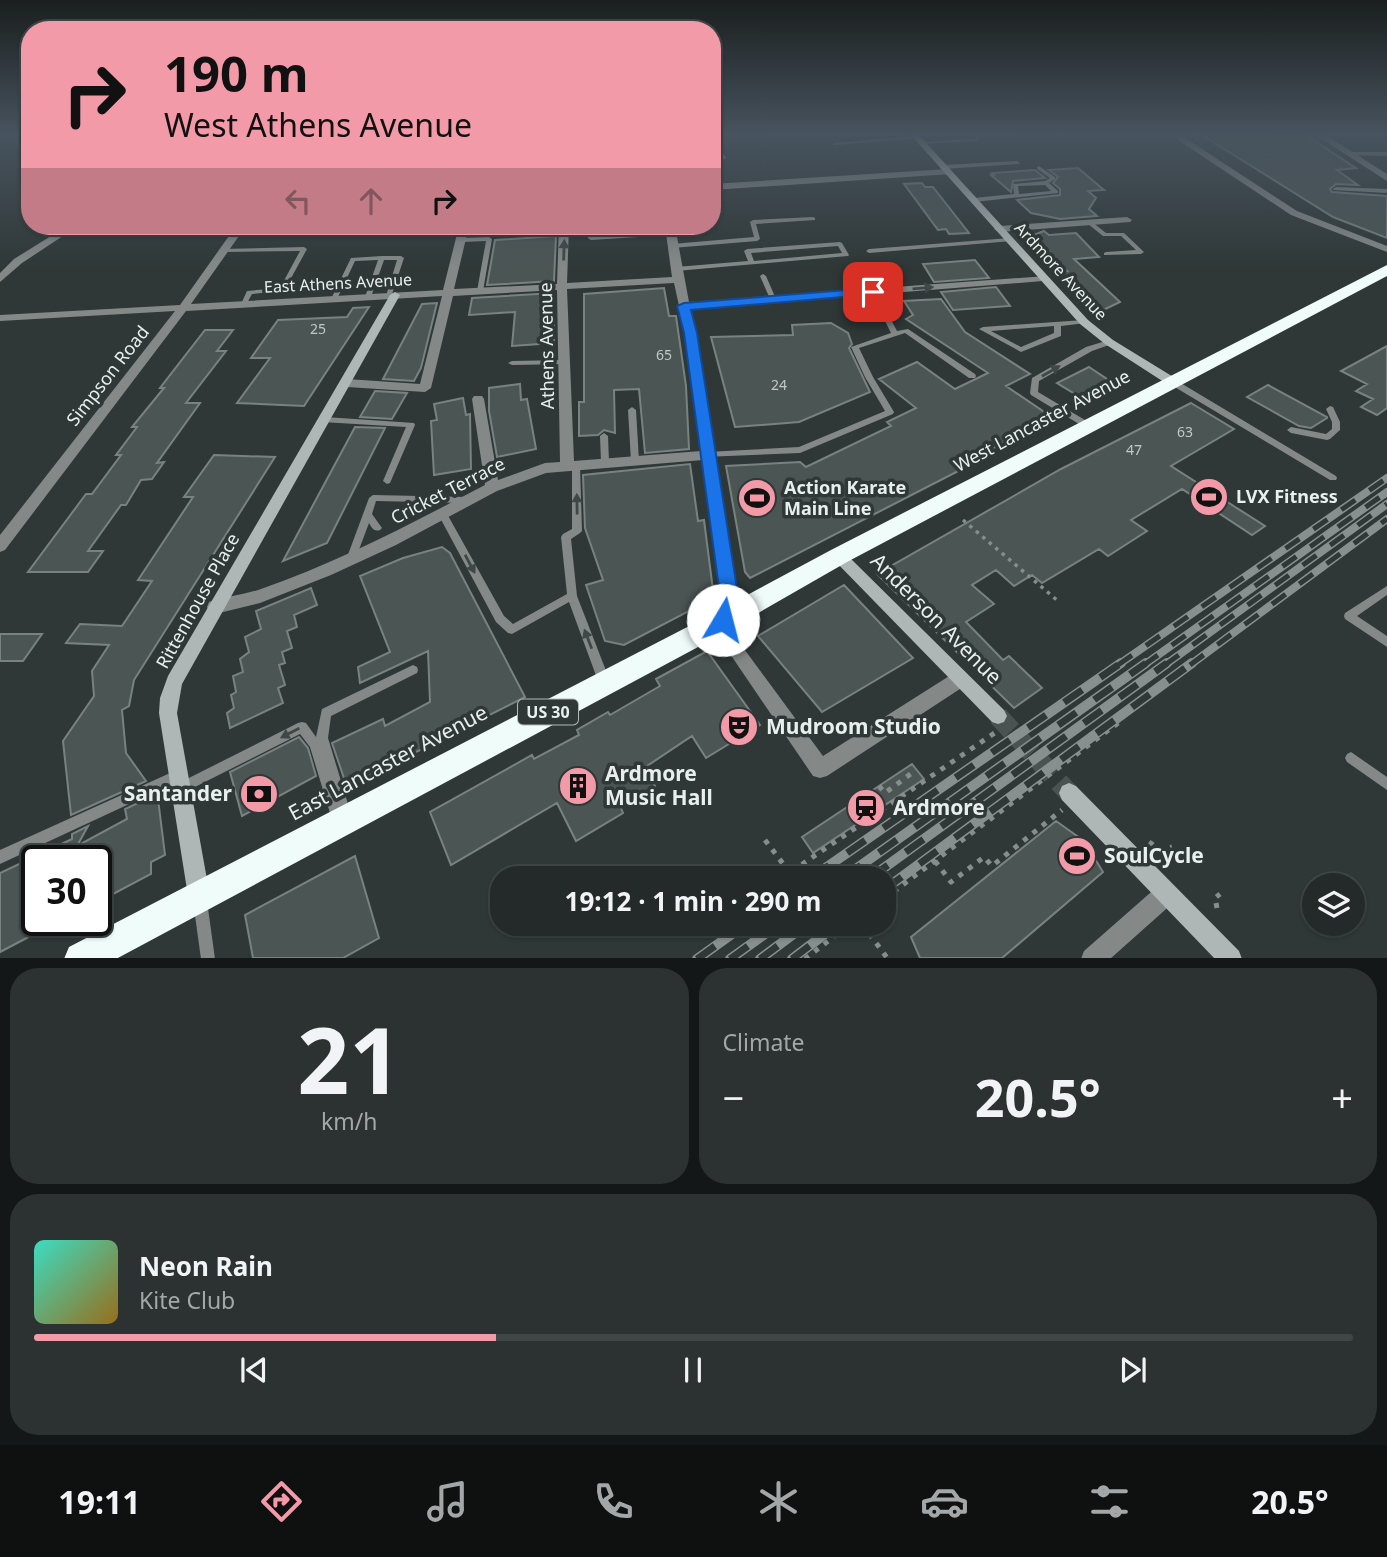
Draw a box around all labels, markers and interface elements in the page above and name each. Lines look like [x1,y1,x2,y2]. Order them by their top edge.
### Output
text: 190 m [164,40,309,106]
icon: right [49,49,140,140]
text: West Athens Avenue [164,103,472,146]
icon: left [279,182,317,220]
icon: ahead [352,182,390,220]
icon: right [425,182,463,220]
street label: Ardmore Avenue [1010,217,1112,325]
one-way arrow [558,239,569,261]
pin [843,262,903,322]
street label: East Athens Avenue [263,268,413,298]
icon: arrive [854,273,892,311]
street label: Athens Avenue [533,282,559,410]
one-way arrow [912,282,934,293]
house number: 25 [310,319,326,338]
street label: Simpson Road [61,320,154,430]
house number: 65 [656,345,672,364]
street label: West Lancaster Avenue [949,363,1134,477]
one-way arrow [1042,365,1061,377]
house number: 24 [771,375,787,394]
house number: 63 [1177,422,1193,441]
house number: 47 [1126,440,1142,459]
street label: Cricket Terrace [386,451,509,529]
place label: Action Karate Main Line [784,475,906,520]
sports icon: LVX Fitness [1188,476,1230,518]
sports icon: Action Karate Main Line [736,477,778,519]
place label: LVX Fitness [1236,484,1338,508]
one-way arrow [571,493,582,515]
street label: Rittenhouse Place [150,529,244,672]
street label: Anderson Avenue [865,547,1008,690]
one-way arrow [464,554,476,574]
position arrow [686,583,760,657]
one-way arrow [583,628,594,649]
street label: East Lancaster Avenue [283,698,492,826]
road number: US 30 [518,699,578,724]
theatre icon: Mudroom Studio [718,706,760,748]
place label: Mudroom Studio [766,712,941,740]
one-way arrow [280,727,300,738]
place label: Ardmore Music Hall [605,759,713,811]
building icon: Ardmore Music Hall [557,765,599,807]
bank icon: Santander [238,773,280,815]
place label: Santander [124,779,233,807]
station icon: Ardmore [845,787,887,829]
place label: Ardmore [893,793,985,821]
sports icon: SoulCycle [1056,835,1098,877]
place label: SoulCycle [1104,841,1204,869]
speed limit sign: 30 [21,845,112,936]
map controls [1302,873,1365,936]
button: layers [1302,873,1365,936]
text: 19:12 · 1 min · 290 m [565,883,821,919]
text: 21 [297,997,401,1121]
text: Climate [723,1026,805,1058]
text: 20.5° [975,1061,1101,1132]
text: − [723,1071,744,1123]
text: + [1331,1071,1353,1123]
text: km/h [321,1105,378,1137]
text: Neon Rain [139,1248,273,1284]
text: Kite Club [139,1284,235,1316]
icon: previous [235,1351,273,1389]
icon: pause [674,1351,712,1389]
icon: next [1114,1351,1152,1389]
icon: directions [257,1477,306,1526]
icon: music [423,1477,472,1526]
icon: phone [589,1477,638,1526]
icon: climate [754,1477,803,1526]
icon: car [920,1477,969,1526]
icon: filters [1085,1477,1134,1526]
text: 19:11 [58,1480,141,1523]
text: 20.5° [1251,1480,1329,1523]

